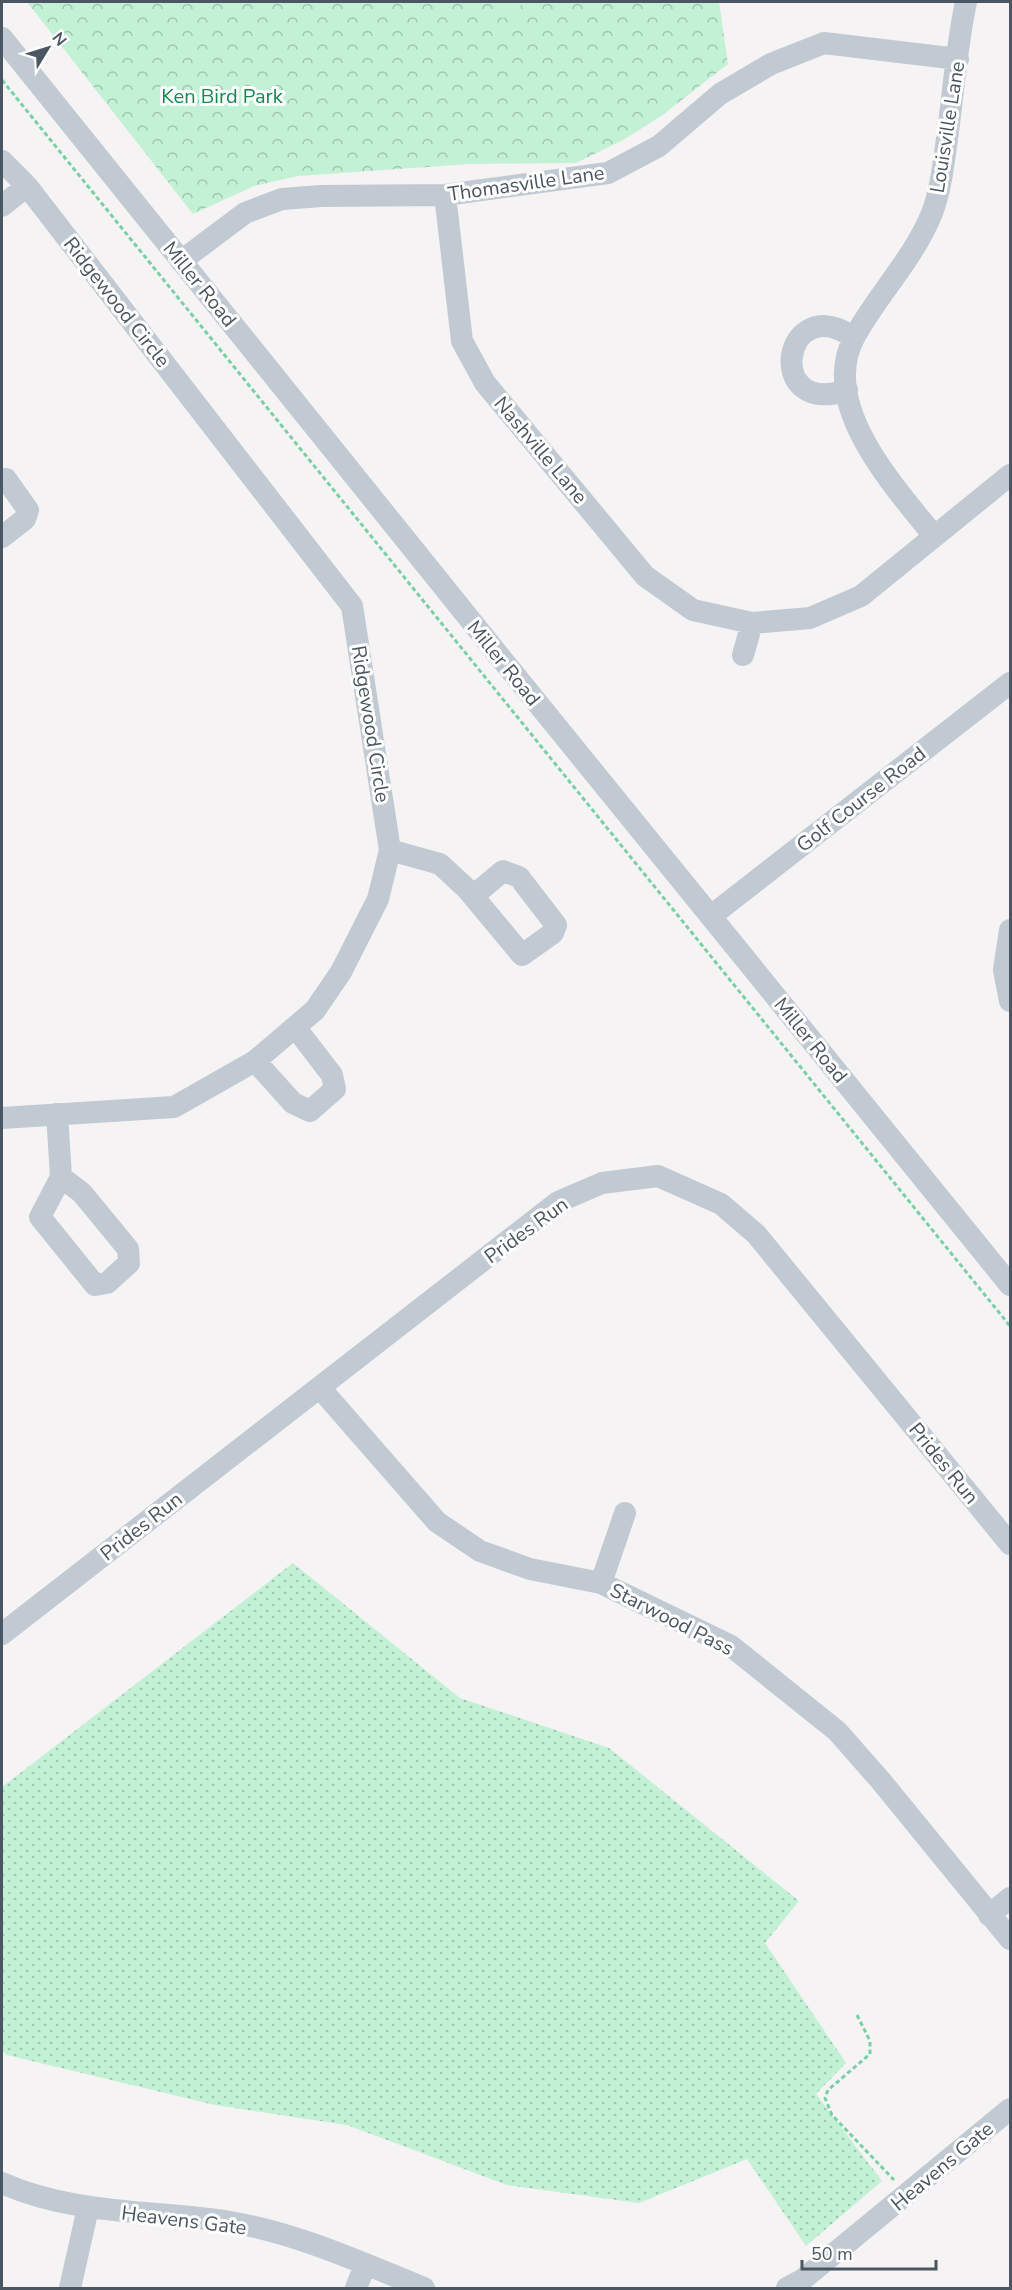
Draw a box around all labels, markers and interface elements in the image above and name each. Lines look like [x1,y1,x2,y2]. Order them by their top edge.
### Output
north arrow [18,18,78,78]
text: N [47,28,71,51]
street label: Louisville Lane [924,59,971,195]
park label: Ken Bird Park [161,83,284,110]
street label: Thomasville Lane [446,159,606,208]
street label: Ridgewood Circle [57,232,176,373]
street label: Miller Road [157,236,242,333]
street label: Nashville Lane [488,391,593,510]
street label: Miller Road [461,615,546,712]
street label: Ridgewood Circle [345,644,396,804]
street label: Golf Course Road [791,740,932,858]
street label: Miller Road [768,992,853,1089]
street label: Prides Run [479,1191,574,1270]
street label: Prides Run [903,1417,985,1510]
street label: Prides Run [95,1486,188,1567]
street label: Starwood Pass [605,1577,738,1662]
street label: Heavens Gate [885,2116,999,2217]
street label: Heavens Gate [120,2199,248,2242]
scale bar [802,2233,936,2271]
text: 50 m [811,2242,853,2266]

